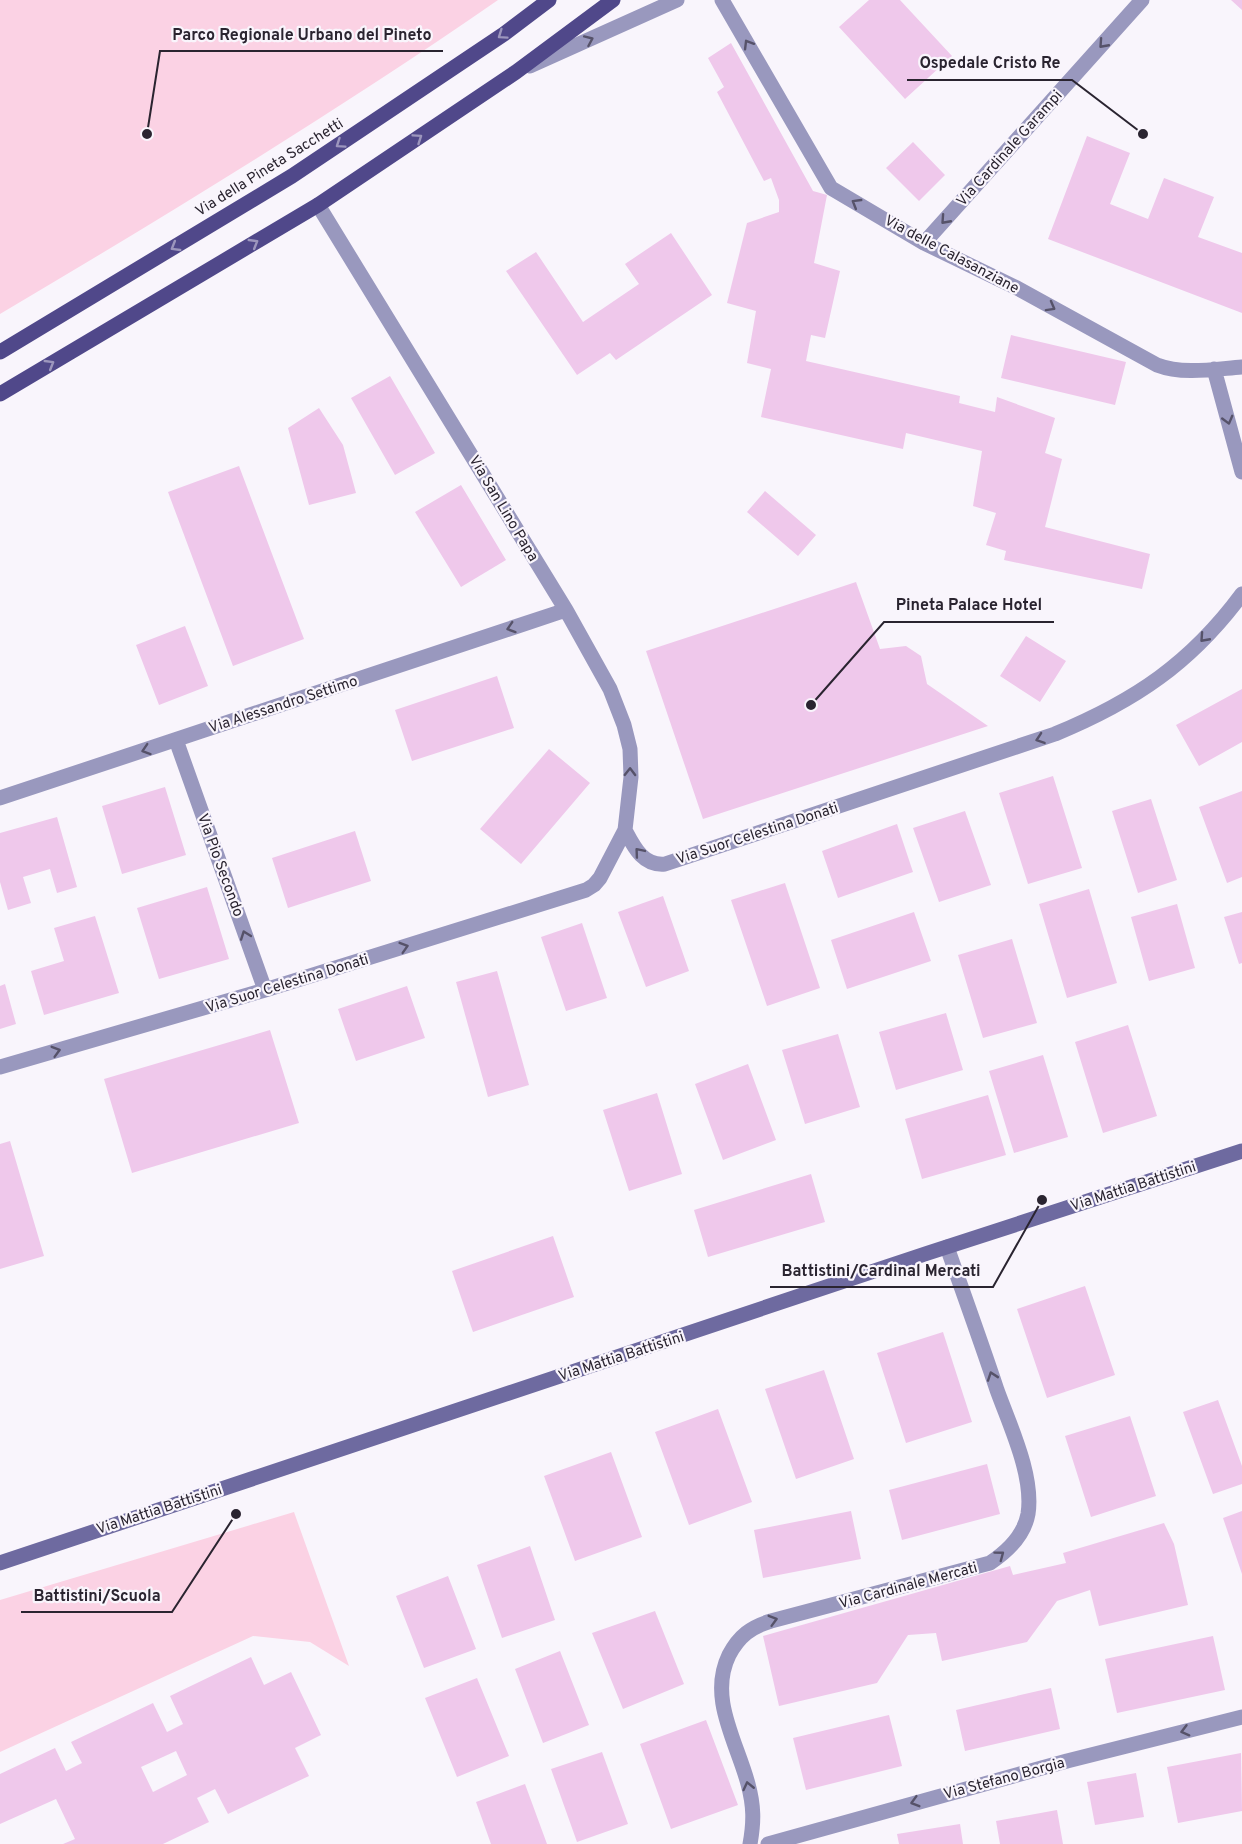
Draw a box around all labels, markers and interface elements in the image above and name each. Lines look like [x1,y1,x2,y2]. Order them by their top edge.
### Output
callout: Parco Regionale Urbano del Pineto [160,17,443,51]
text: Parco Regionale Urbano del Pineto [172,26,432,46]
one-way arrow [498,28,509,39]
one-way arrow [582,35,593,47]
one-way arrow [1099,37,1110,47]
one-way arrow [744,40,756,50]
callout: Ospedale Cristo Re [907,46,1072,80]
text: Ospedale Cristo Re [920,54,1061,74]
street label: Via Cardinale Garampi [953,87,1067,211]
street label: Via della Pineta Sacchetti [192,115,347,222]
one-way arrow [411,134,422,145]
one-way arrow [336,136,347,147]
one-way arrow [852,198,862,210]
street label: Via delle Calasanziane [881,212,1022,299]
one-way arrow [941,213,952,224]
one-way arrow [171,239,181,251]
one-way arrow [248,239,258,251]
one-way arrow [1045,300,1056,311]
one-way arrow [44,360,54,372]
one-way arrow [1221,415,1234,425]
street label: Via San Lino Papa [464,452,542,565]
callout: Pineta Palace Hotel [884,588,1054,622]
text: Pineta Palace Hotel [896,596,1042,616]
one-way arrow [506,621,516,633]
one-way arrow [1200,632,1211,642]
street label: Via Alessandro Settimo [207,672,360,738]
one-way arrow [1035,732,1045,744]
one-way arrow [141,742,152,755]
one-way arrow [624,768,636,777]
street label: Via Suor Celestina Donati [674,799,841,870]
street label: Via Pio Secondo [192,811,247,920]
one-way arrow [635,848,646,859]
one-way arrow [240,930,253,941]
one-way arrow [398,942,409,954]
street label: Via Suor Celestina Donati [204,951,371,1018]
one-way arrow [50,1046,61,1058]
street label: Via Mattia Battistini [1068,1158,1199,1217]
callout: Battistini/Cardinal Mercati [770,1253,993,1287]
text: Battistini/Cardinal Mercati [781,1262,981,1282]
street label: Via Mattia Battistini [556,1328,687,1387]
one-way arrow [987,1371,1000,1382]
street label: Via Mattia Battistini [94,1481,225,1540]
one-way arrow [993,1551,1004,1562]
street label: Via Cardinale Mercati [837,1559,980,1614]
callout: Battistini/Scuola [21,1578,172,1612]
text: Battistini/Scuola [33,1587,161,1607]
one-way arrow [768,1615,778,1628]
one-way arrow [1180,1724,1191,1736]
street label: Via Stefano Borgia [942,1754,1067,1805]
one-way arrow [742,1782,755,1792]
one-way arrow [911,1795,921,1807]

